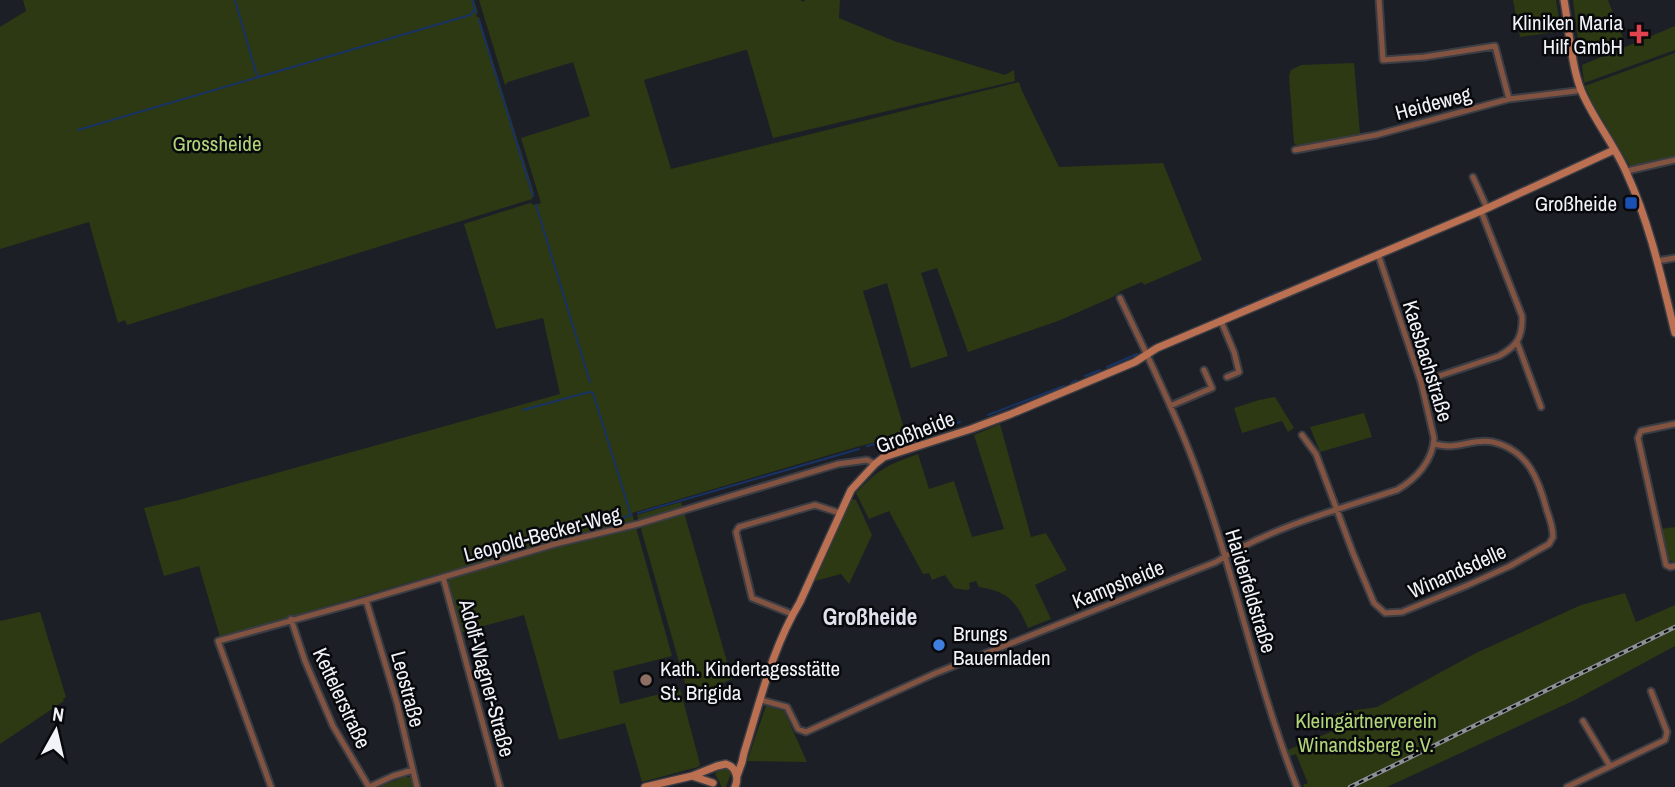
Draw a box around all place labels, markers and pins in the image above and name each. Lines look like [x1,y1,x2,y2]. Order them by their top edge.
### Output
place label: Kliniken Maria Hilf GmbH [1512,8,1623,61]
marker: Kliniken Maria Hilf GmbH [1629,24,1649,44]
place label: Großheide [1535,189,1617,218]
marker: Großheide [1623,195,1639,211]
place label: Brungs Bauernladen [953,619,1051,672]
marker: Brungs Bauernladen [931,637,947,653]
place label: Kath. Kindertagesstätte St. Brigida [660,654,840,707]
marker: Kath. Kindertagesstätte St. Brigida [638,672,654,688]

